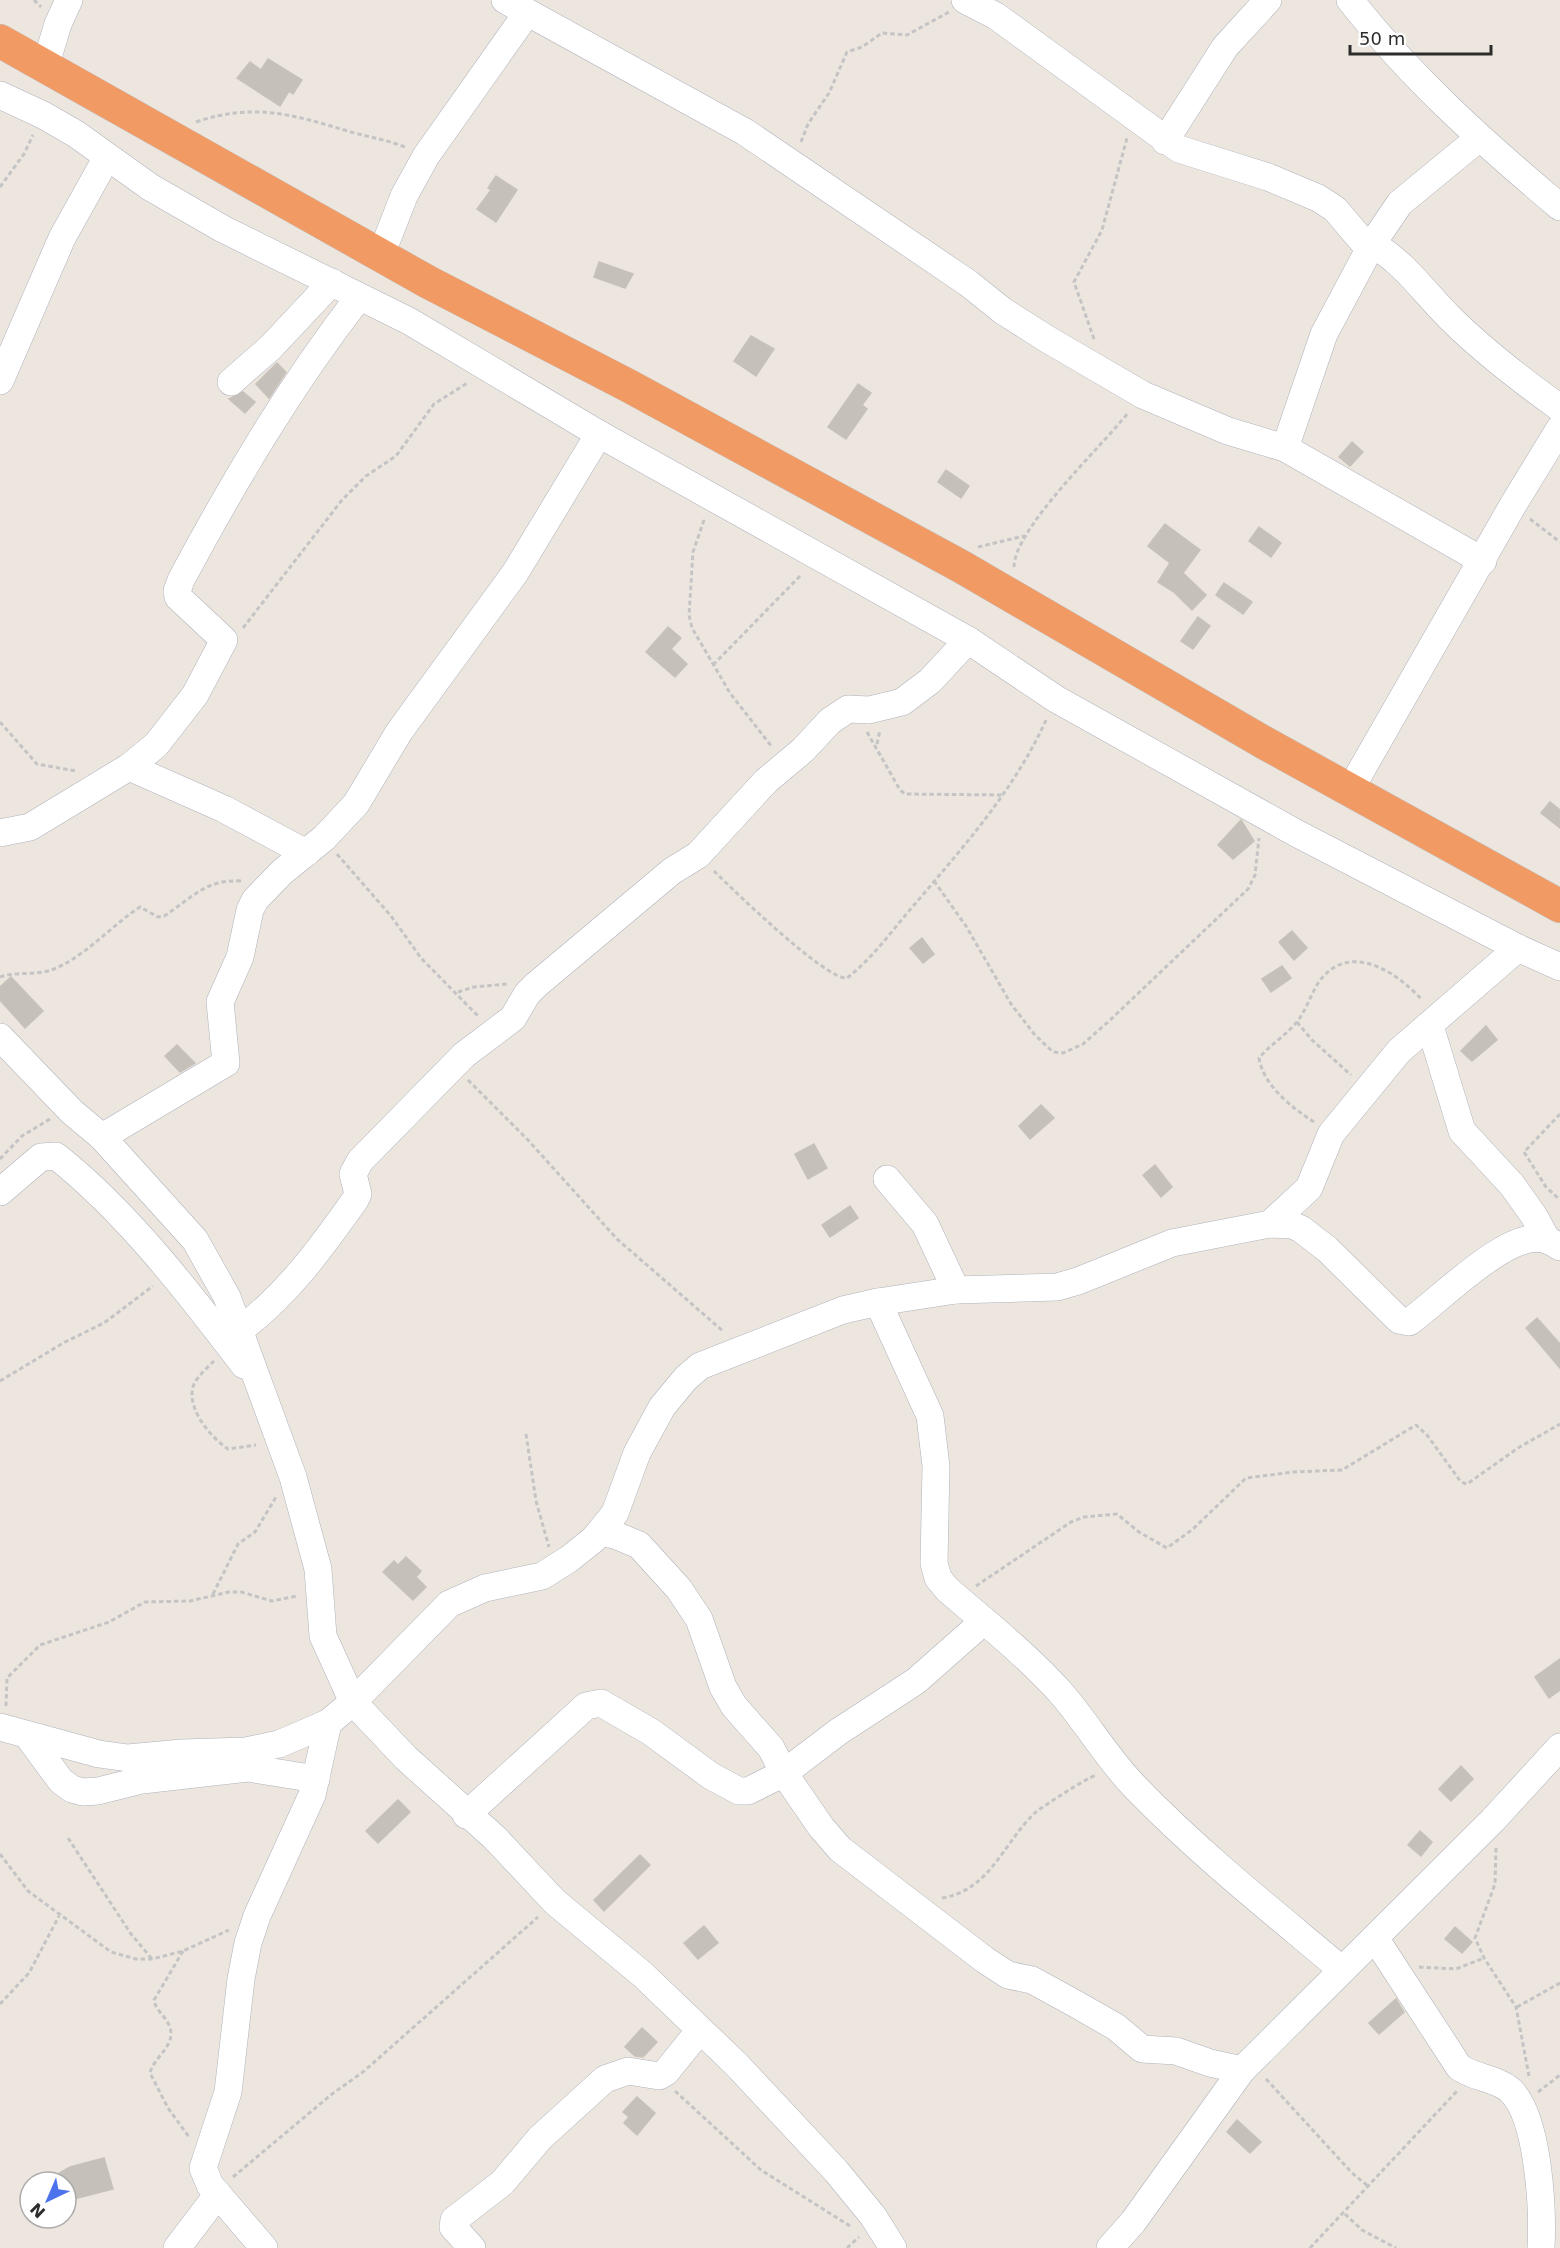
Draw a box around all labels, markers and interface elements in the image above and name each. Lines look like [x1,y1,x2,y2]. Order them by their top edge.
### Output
scale bar [1350,18,1491,56]
text: 50 m [1359,28,1405,49]
north arrow [18,2170,78,2230]
text: N [27,2199,49,2222]

